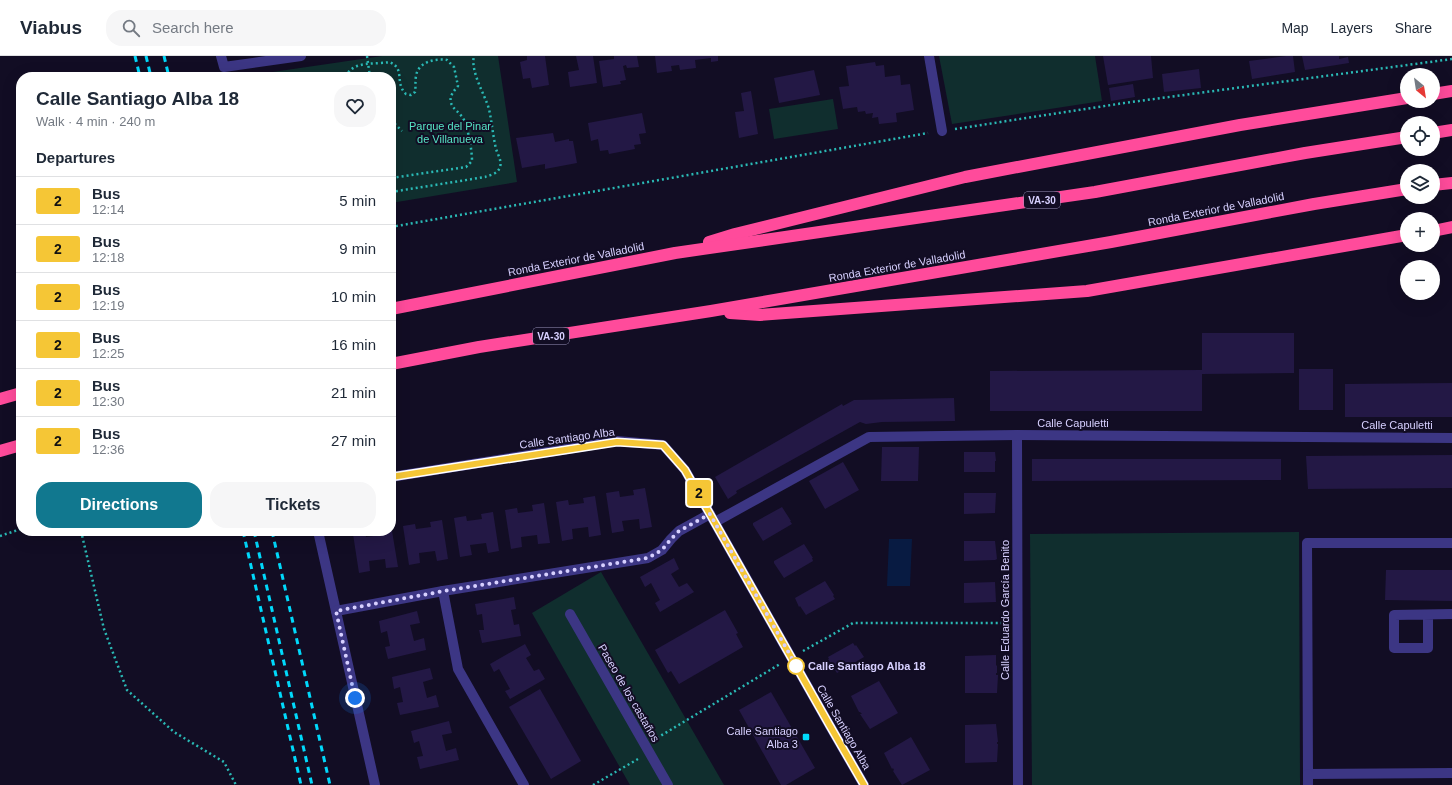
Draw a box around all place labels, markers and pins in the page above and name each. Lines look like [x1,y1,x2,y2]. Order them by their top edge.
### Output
marker: Calle Santiago Alba 18 [787,657,805,675]
place label: Calle Santiago Alba 18 [808,660,926,672]
place label: Calle Santiago Alba 3 [726,725,798,750]
marker: Calle Santiago Alba 3 [801,732,811,742]

